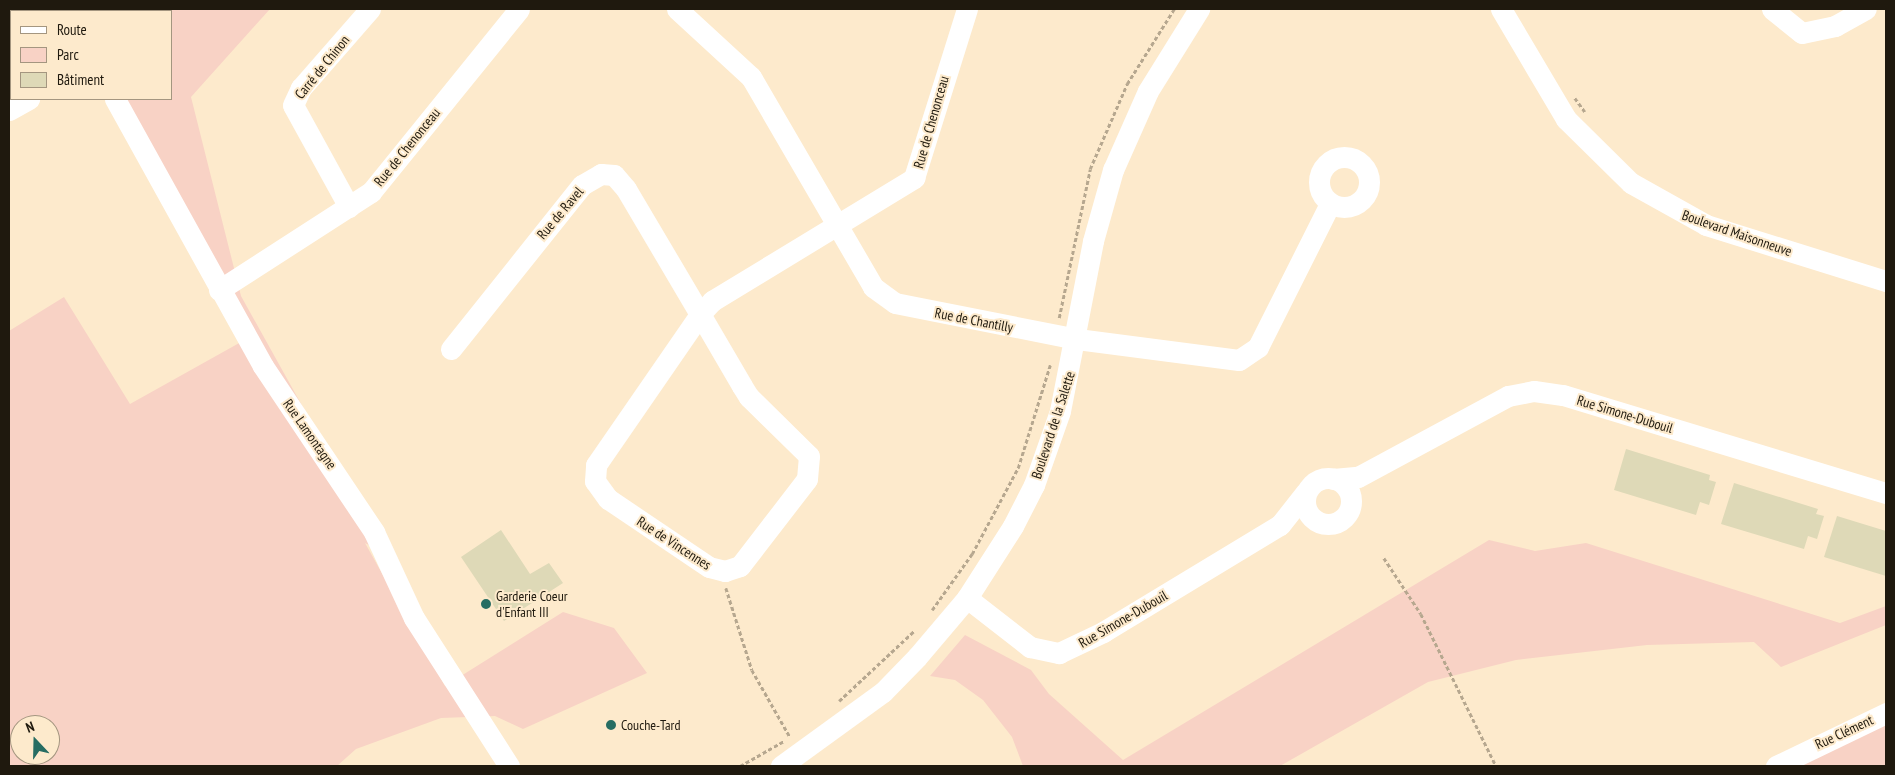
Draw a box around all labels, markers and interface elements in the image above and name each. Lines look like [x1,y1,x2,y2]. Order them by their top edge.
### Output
legend [10,10,172,100]
text: Route [57,20,87,39]
street label: Carré de Chinon [291,32,353,102]
text: Parc [57,45,79,64]
text: Bâtiment [57,70,104,89]
street label: Rue de Chenonceau [910,74,952,170]
street label: Rue de Chenonceau [370,105,444,189]
street label: Rue de Ravel [533,183,587,243]
street label: Boulevard Maisonneuve [1680,206,1794,260]
street label: Rue de Chantilly [933,304,1015,336]
street label: Boulevard de la Salette [1028,369,1078,481]
street label: Rue Simone-Dubouil [1575,391,1675,437]
street label: Rue Lamontagne [280,396,340,472]
street label: Rue de Vincennes [634,513,714,573]
street label: Rue Simone-Dubouil [1076,587,1170,651]
place label: Garderie Coeur d'Enfant III [496,588,568,620]
marker: Garderie Coeur d'Enfant III [480,598,492,610]
street label: Rue Clément [1812,711,1876,753]
north arrow [10,715,60,765]
text: N [23,717,37,737]
place label: Couche-Tard [621,717,680,733]
marker: Couche-Tard [605,719,617,731]

